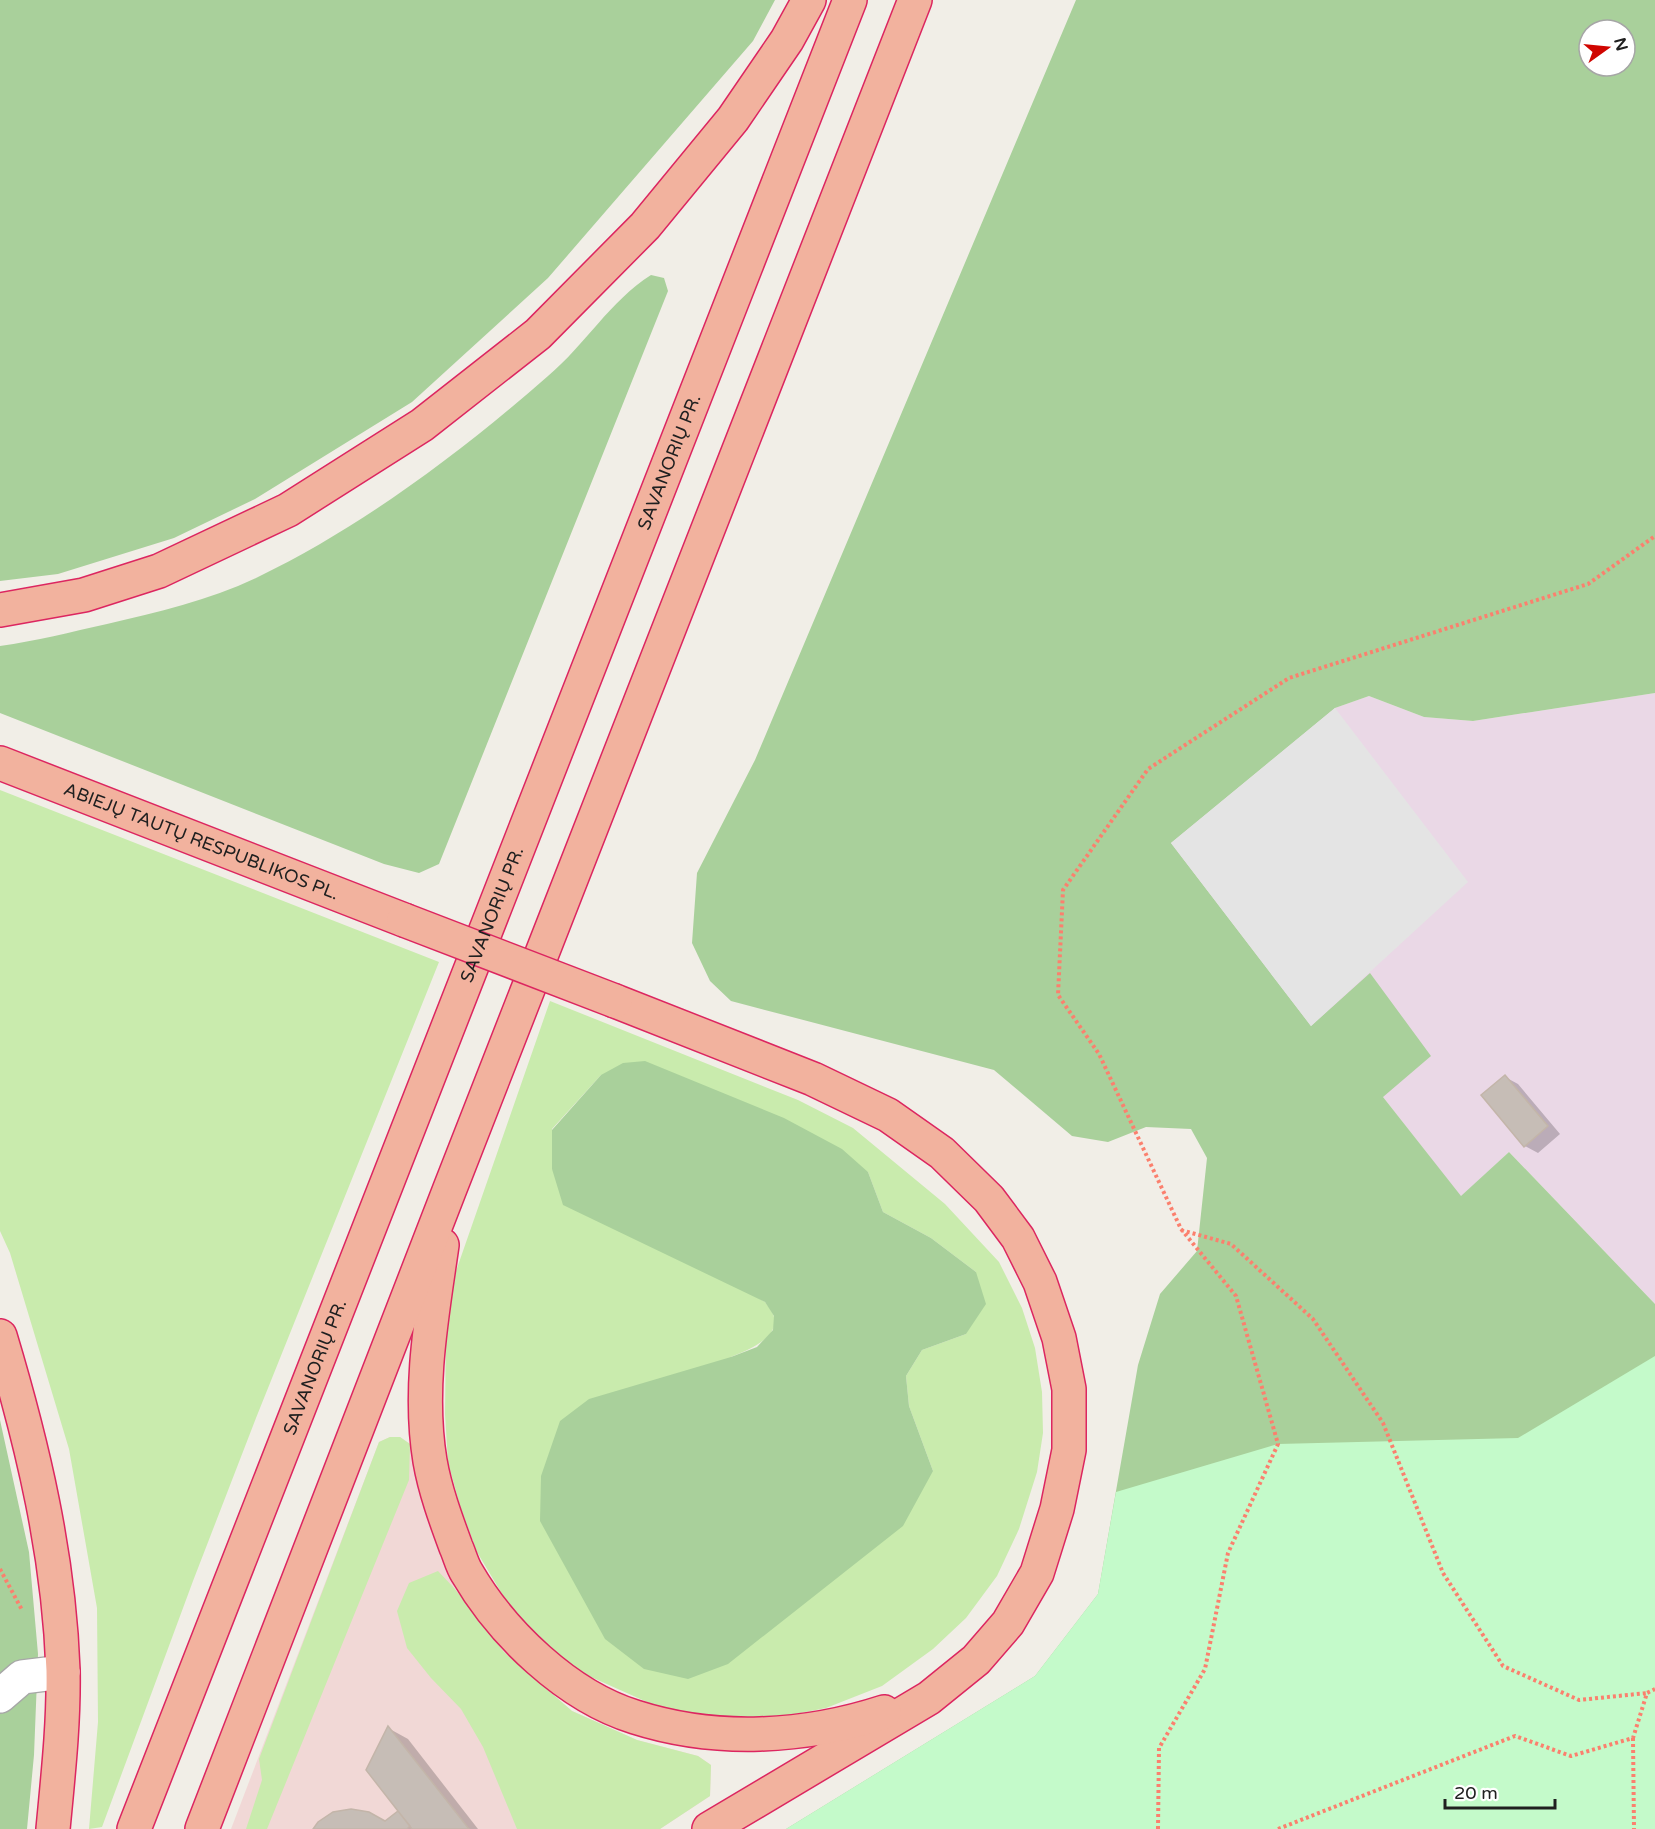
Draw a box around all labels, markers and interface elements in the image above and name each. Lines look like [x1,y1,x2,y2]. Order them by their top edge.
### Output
north arrow [1577,18,1637,78]
text: N [1609,36,1632,53]
street label: SAVANORIŲ PR. [633,391,706,533]
street label: ABIEJŲ TAUTŲ RESPUBLIKOS PL. [61,778,342,905]
street label: SAVANORIŲ PR. [455,844,528,986]
street label: SAVANORIŲ PR. [278,1296,351,1438]
scale bar [1445,1772,1554,1810]
text: 20 m [1454,1782,1498,1804]

